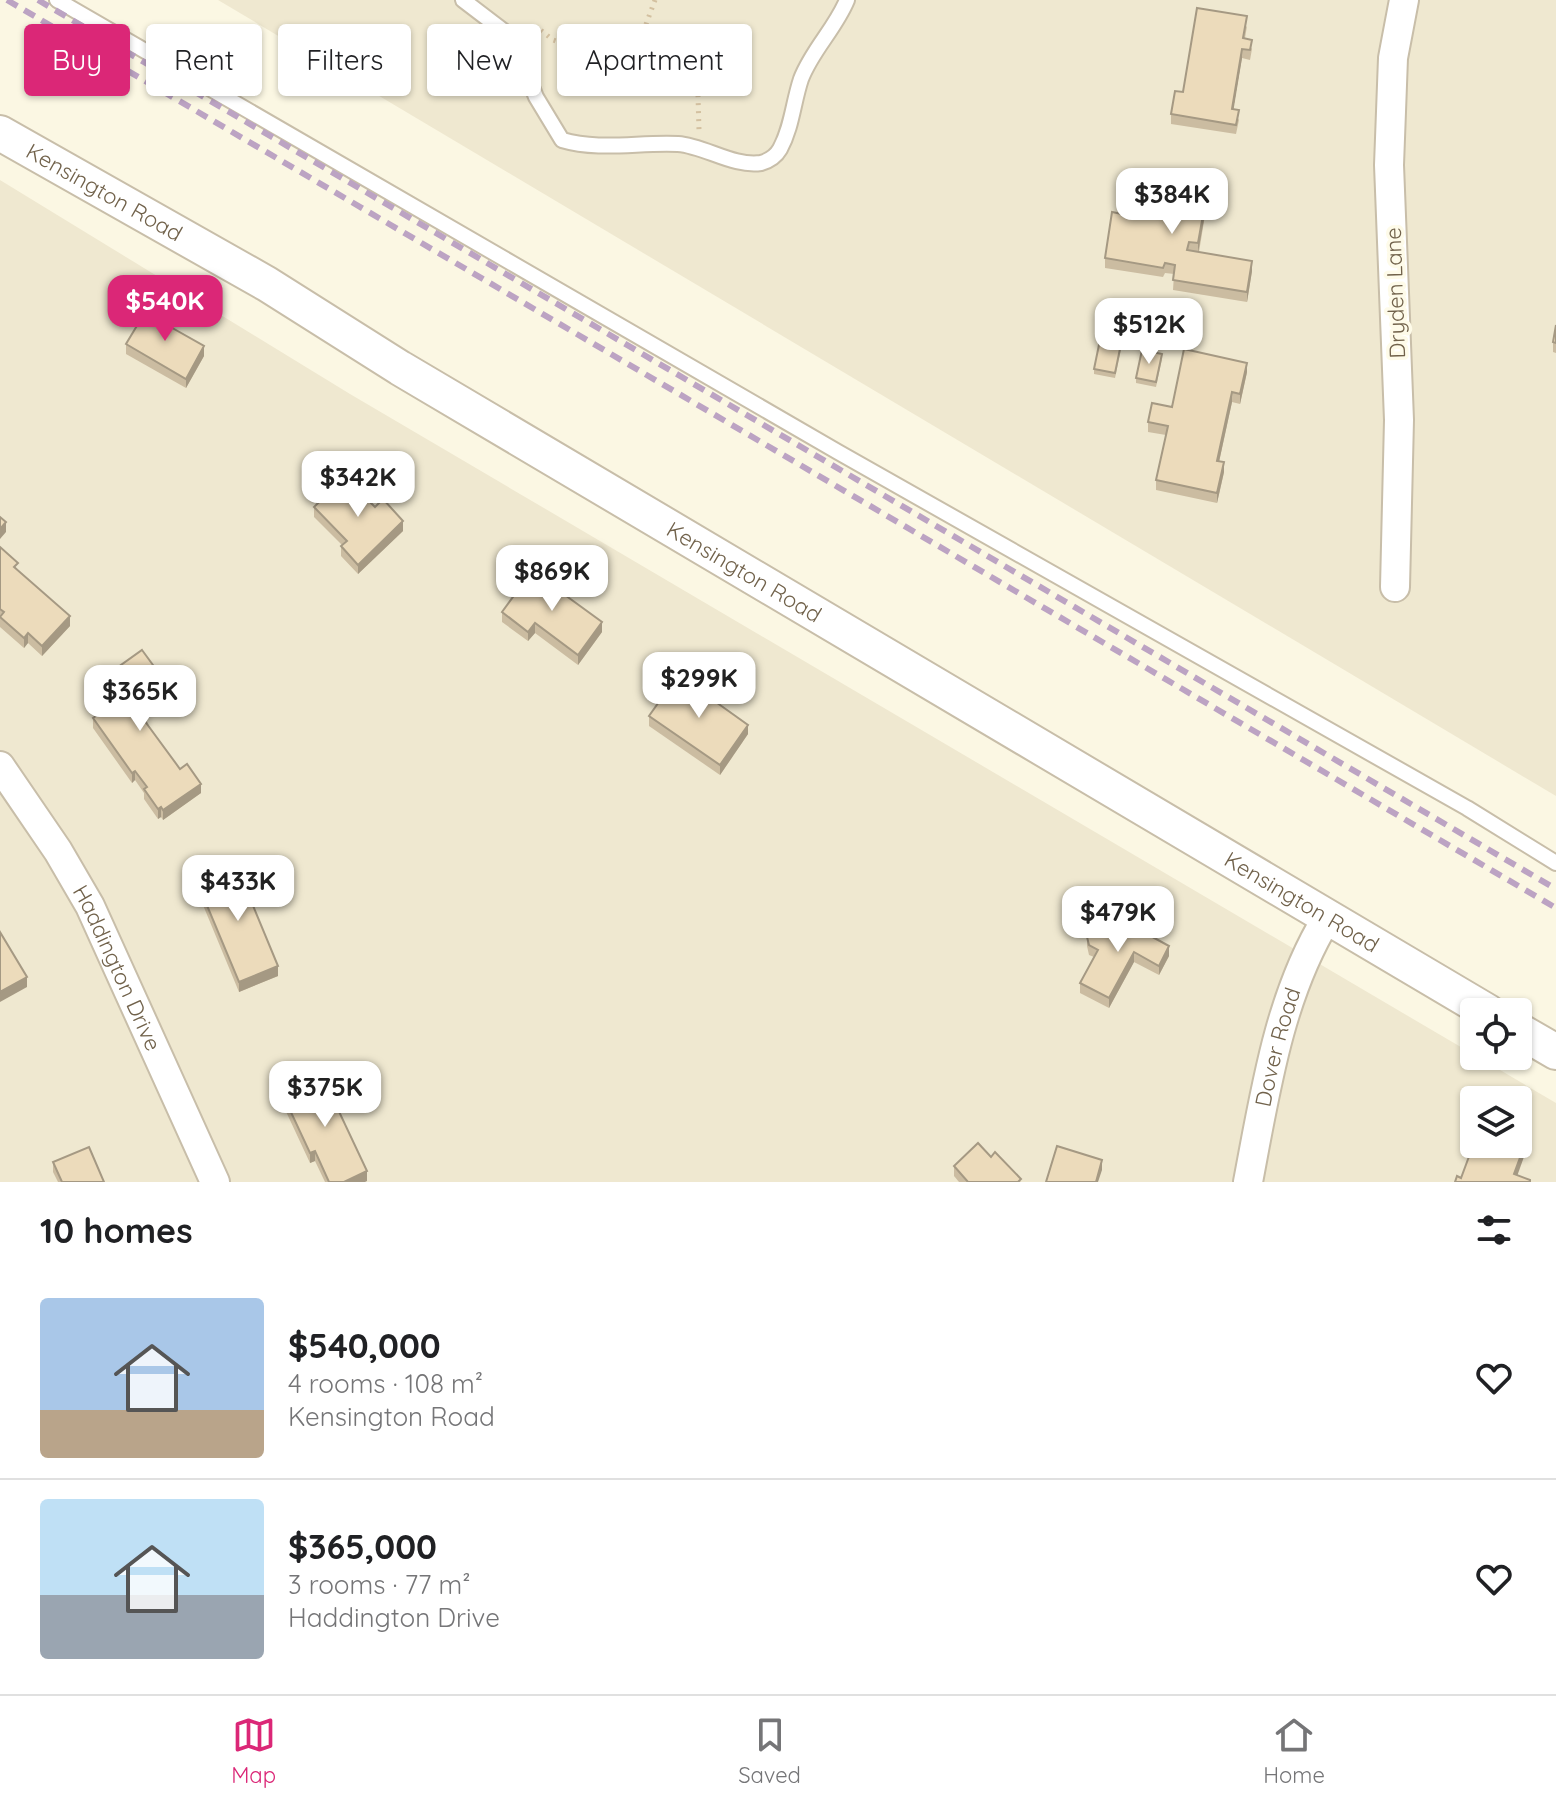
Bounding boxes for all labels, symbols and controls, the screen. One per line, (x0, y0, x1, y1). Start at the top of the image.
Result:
chip: Buy (24, 24, 130, 96)
chip: Rent (146, 24, 262, 96)
chip: Filters (278, 24, 411, 96)
chip: New (427, 24, 541, 96)
chip: Apartment (557, 24, 752, 96)
street label: Kensington Road (21, 137, 188, 247)
pin: $384K (1116, 168, 1228, 236)
text: $384K (1134, 177, 1210, 210)
street label: Dryden Lane (1379, 227, 1411, 359)
pin: $540K (109, 275, 221, 343)
text: $540K (126, 284, 204, 317)
pin: $512K (1093, 298, 1205, 366)
text: $512K (1113, 307, 1185, 340)
pin: $342K (302, 451, 414, 519)
text: $342K (320, 460, 396, 493)
street label: Kensington Road (662, 515, 827, 628)
pin: $869K (496, 545, 608, 613)
text: $869K (514, 554, 590, 587)
pin: $299K (643, 652, 755, 720)
text: $299K (661, 661, 737, 694)
pin: $365K (84, 665, 196, 733)
text: $365K (102, 674, 178, 707)
street label: Kensington Road (1219, 845, 1384, 958)
pin: $433K (182, 855, 294, 923)
text: $433K (200, 864, 276, 897)
street label: Haddington Drive (67, 880, 168, 1055)
pin: $479K (1062, 886, 1174, 954)
text: $479K (1080, 895, 1156, 928)
street label: Dover Road (1249, 984, 1307, 1109)
map controls (1460, 998, 1532, 1158)
button: locate (1460, 998, 1532, 1070)
pin: $375K (269, 1061, 381, 1129)
text: $375K (287, 1070, 363, 1103)
button: layers (1460, 1086, 1532, 1158)
icon: filters (1472, 1208, 1516, 1252)
text: 10 homes (40, 1209, 193, 1252)
text: $540,000 (288, 1324, 441, 1367)
icon: home (104, 1330, 200, 1426)
icon: heart (1472, 1356, 1516, 1400)
text: 4 rooms · 108 m² (288, 1367, 483, 1400)
text: Kensington Road (288, 1400, 495, 1433)
text: $365,000 (288, 1525, 437, 1568)
icon: home (104, 1531, 200, 1627)
icon: heart (1472, 1557, 1516, 1601)
text: 3 rooms · 77 m² (288, 1568, 470, 1601)
text: Haddington Drive (288, 1601, 500, 1634)
tab: Map (231, 1713, 276, 1789)
tab: Saved (738, 1713, 801, 1789)
tab: Home (1263, 1713, 1325, 1789)

